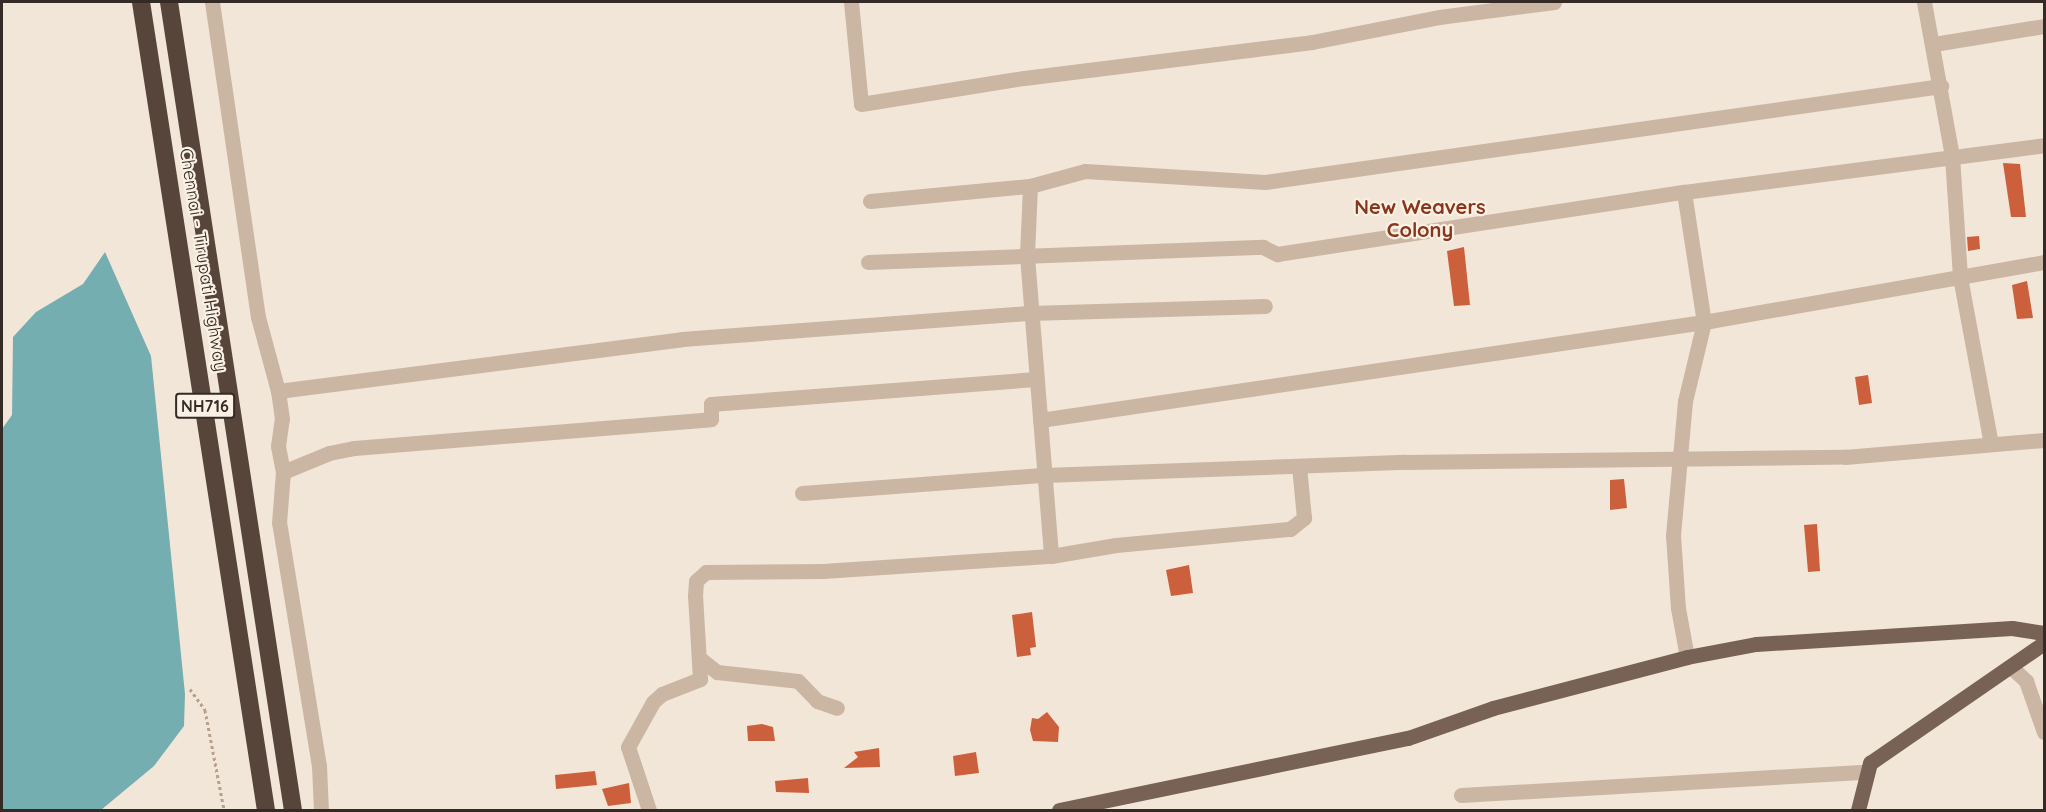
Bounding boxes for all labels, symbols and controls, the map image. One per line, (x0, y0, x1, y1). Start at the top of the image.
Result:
street label: Chennai - Tirupati Highway (175, 147, 231, 373)
district label: New Weavers Colony (1354, 195, 1486, 242)
road number: NH716 (175, 393, 235, 419)

